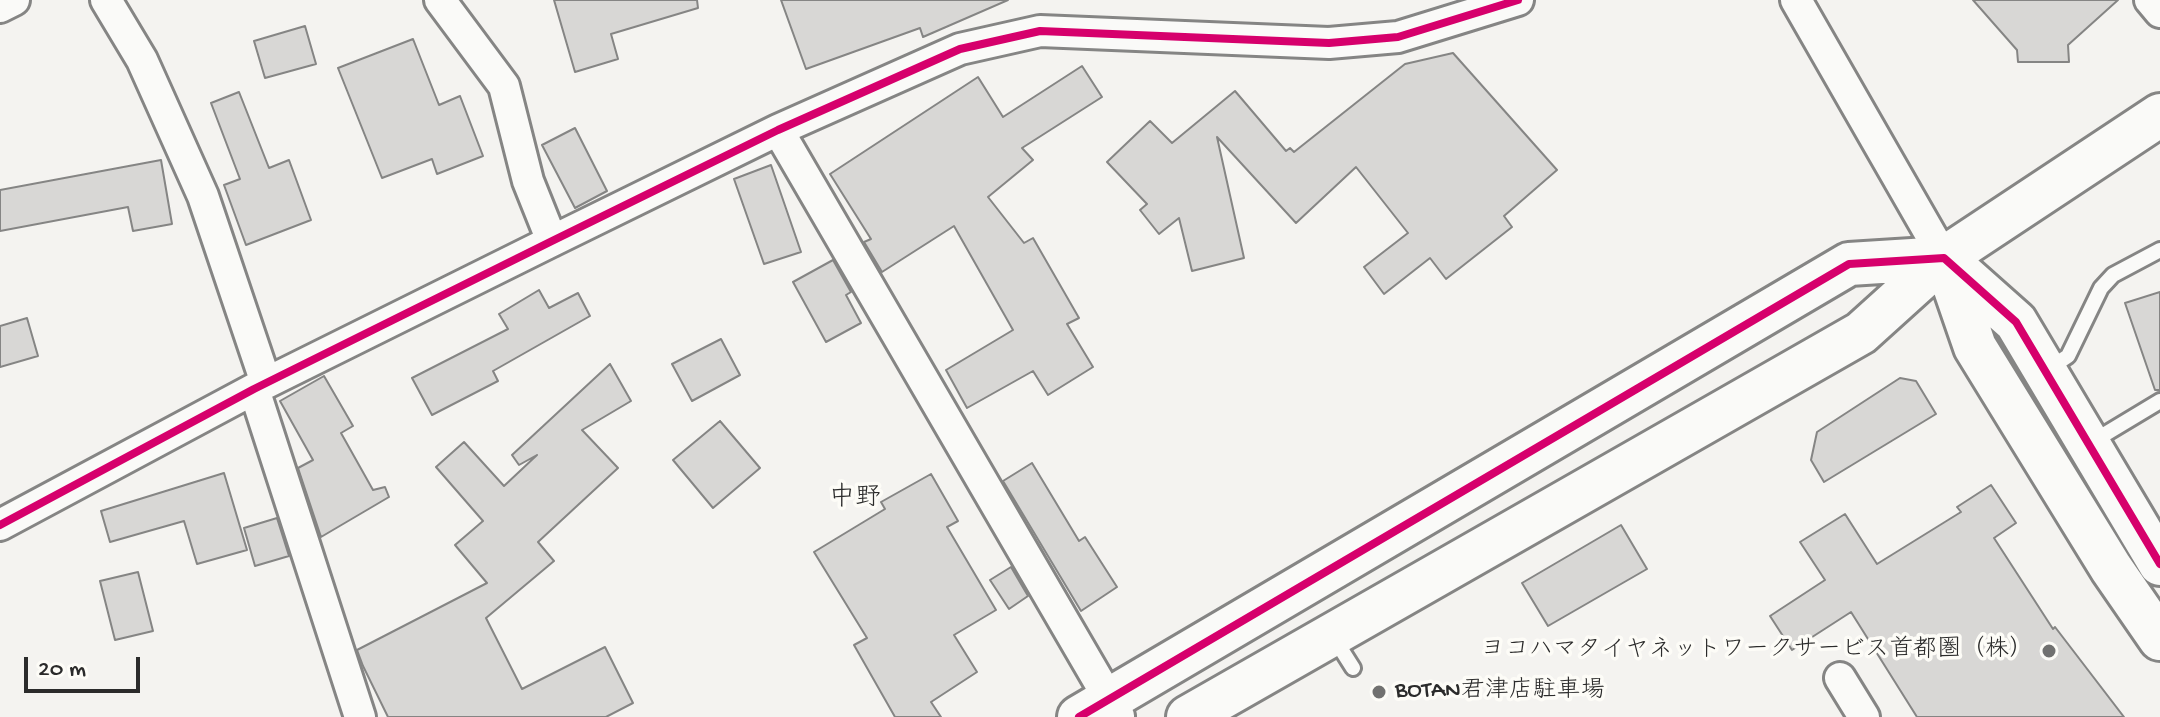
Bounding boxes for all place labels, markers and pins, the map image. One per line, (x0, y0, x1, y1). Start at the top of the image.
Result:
place label: ヨコハマタイヤネットワークサービス首都圏（株） (1481, 637, 2033, 665)
marker: ヨコハマタイヤネットワークサービス首都圏（株） (2040, 642, 2058, 660)
place label: BOTAN君津店駐車場 (1395, 678, 1605, 706)
marker: BOTAN君津店駐車場 (1370, 683, 1388, 701)

